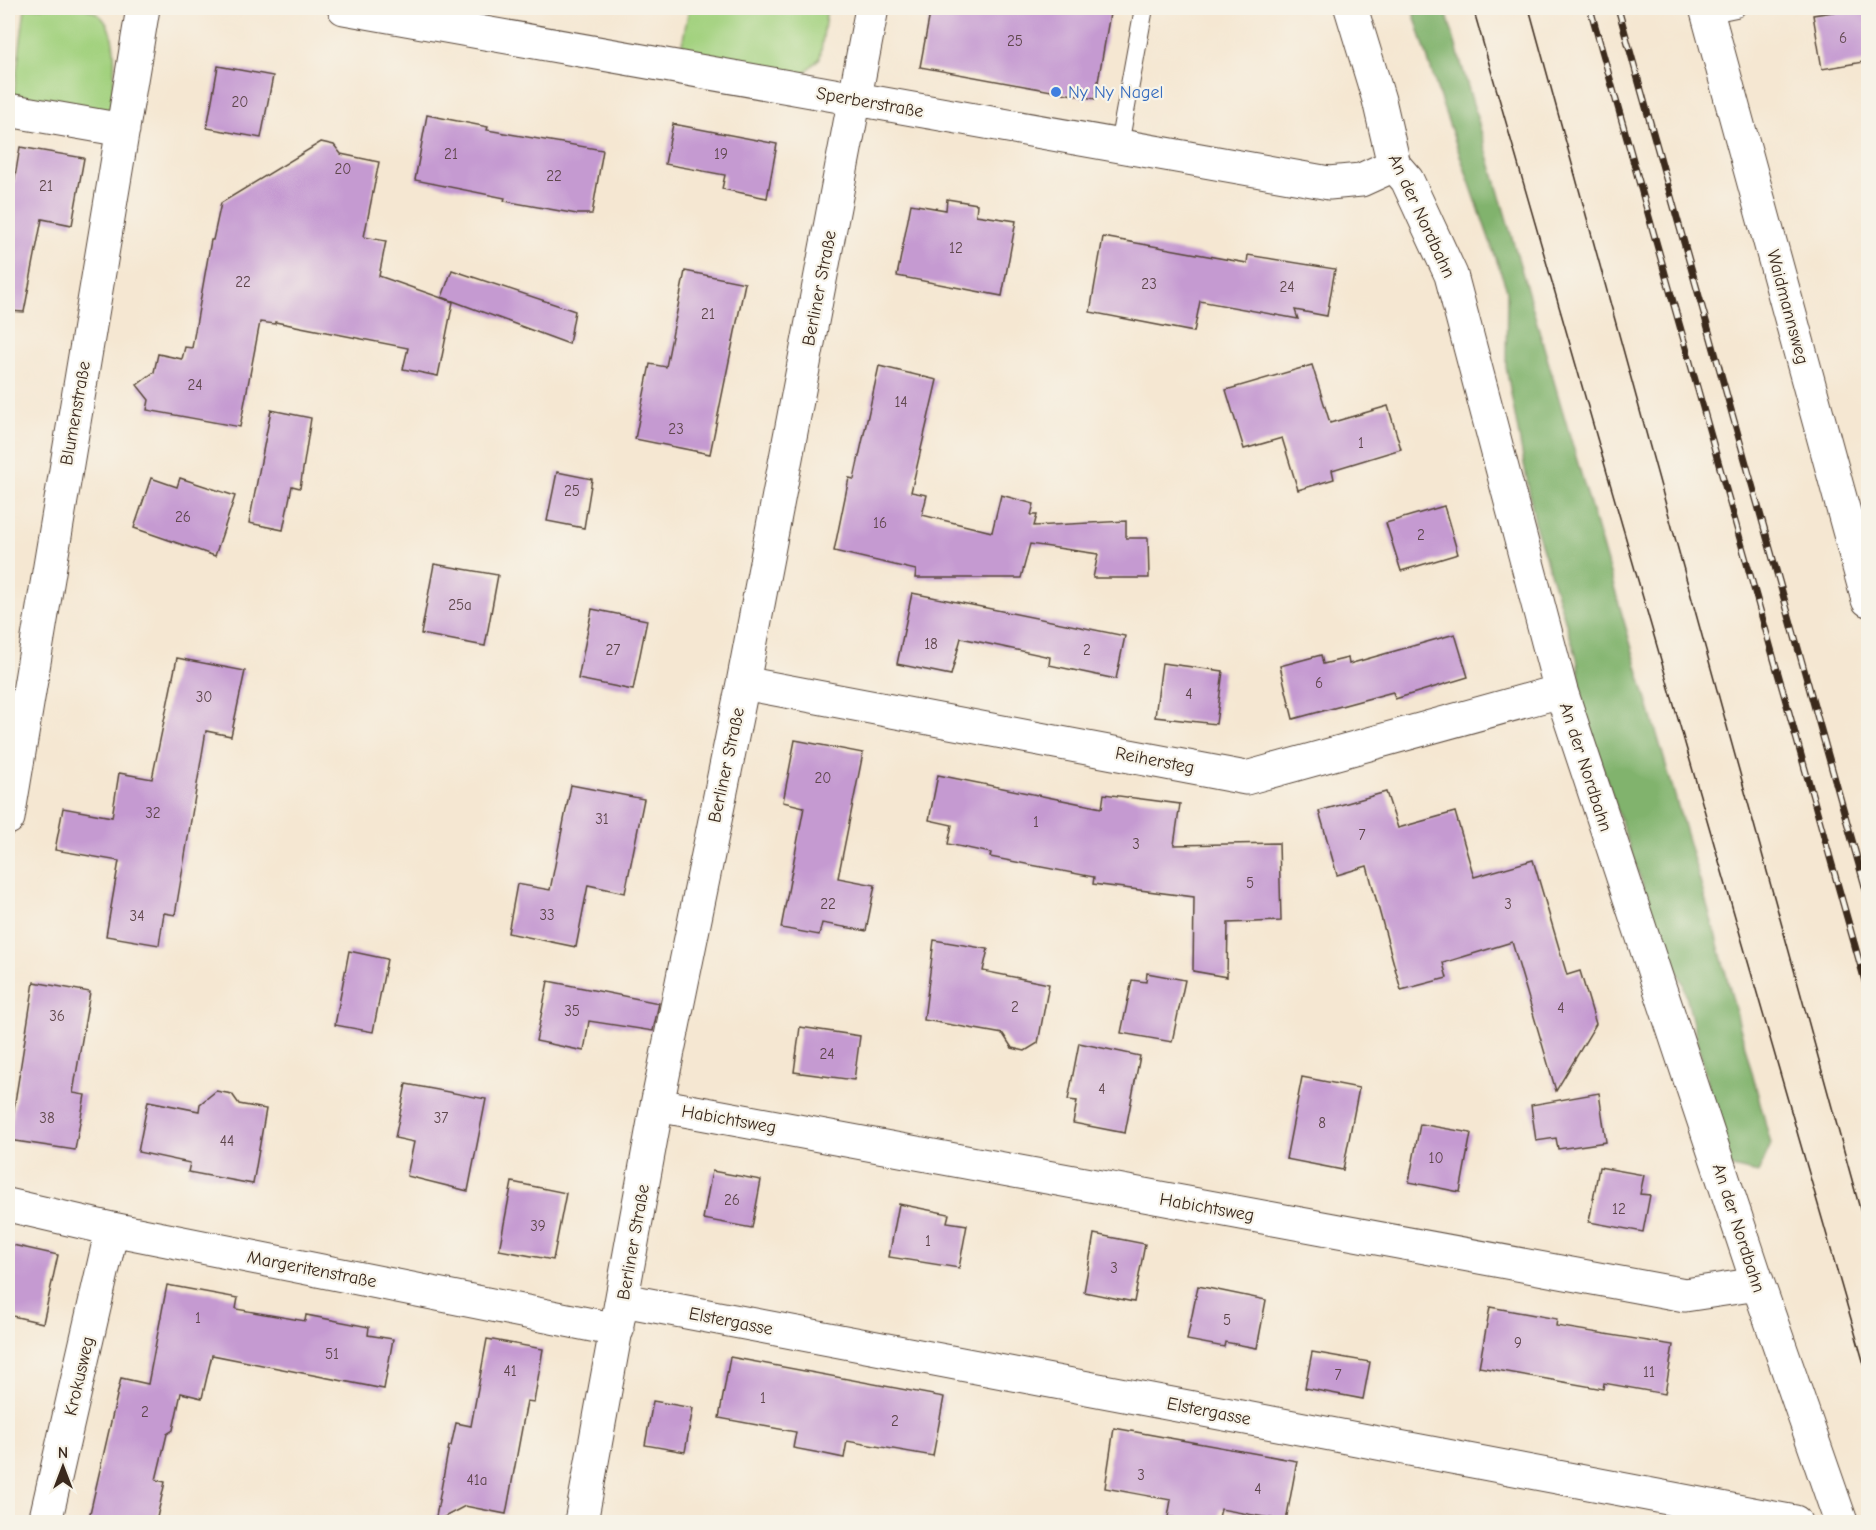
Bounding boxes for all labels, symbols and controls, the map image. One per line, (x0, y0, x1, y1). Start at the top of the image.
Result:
house number: 6 (1839, 29, 1847, 47)
house number: 25 (1007, 32, 1023, 50)
place label: Ny Ny Nagel (1068, 82, 1163, 103)
street label: Sperberstraße (815, 83, 925, 122)
marker: Ny Ny Nagel (1049, 85, 1063, 99)
house number: 20 (232, 93, 248, 111)
house number: 21 (444, 145, 458, 163)
house number: 19 (714, 145, 728, 163)
street label: An der Nordbahn (1384, 151, 1459, 281)
house number: 20 (335, 160, 351, 178)
house number: 22 (546, 167, 562, 185)
house number: 21 (39, 177, 53, 195)
street label: Berliner Straße (798, 229, 841, 348)
house number: 12 (949, 239, 963, 257)
street label: Waidmannsweg (1762, 247, 1813, 367)
house number: 22 (235, 273, 251, 291)
house number: 23 (1141, 275, 1157, 293)
house number: 24 (1279, 278, 1295, 296)
house number: 21 (701, 305, 715, 323)
street label: Blumenstraße (56, 359, 95, 467)
house number: 24 (187, 376, 203, 394)
house number: 14 (894, 393, 908, 411)
house number: 23 (668, 420, 684, 438)
house number: 1 (1358, 434, 1364, 452)
house number: 25 (564, 482, 580, 500)
house number: 26 (175, 508, 191, 526)
house number: 16 (873, 514, 887, 532)
house number: 2 (1417, 526, 1425, 544)
house number: 25a (448, 596, 472, 614)
house number: 18 (924, 635, 938, 653)
house number: 27 (606, 641, 620, 659)
house number: 2 (1083, 641, 1091, 659)
house number: 6 (1315, 674, 1323, 692)
house number: 4 (1185, 685, 1193, 703)
house number: 30 (196, 688, 212, 706)
street label: An der Nordbahn (1555, 700, 1616, 834)
street label: Berliner Straße (704, 706, 749, 825)
street label: Reihersteg (1114, 743, 1196, 778)
house number: 20 (815, 769, 831, 787)
house number: 32 (145, 804, 161, 822)
house number: 31 (595, 810, 609, 828)
house number: 1 (1033, 813, 1039, 831)
house number: 7 (1358, 826, 1366, 844)
house number: 3 (1132, 835, 1140, 853)
house number: 5 (1246, 874, 1254, 892)
house number: 22 (820, 895, 836, 913)
house number: 3 (1504, 895, 1512, 913)
house number: 33 (539, 906, 555, 924)
house number: 34 (130, 907, 144, 925)
house number: 2 (1011, 998, 1019, 1016)
house number: 4 (1557, 999, 1565, 1017)
house number: 35 (564, 1002, 580, 1020)
house number: 36 (49, 1007, 65, 1025)
house number: 24 (819, 1045, 835, 1063)
house number: 4 (1098, 1080, 1106, 1098)
street label: Habichtsweg (680, 1101, 778, 1138)
house number: 38 (39, 1109, 55, 1127)
house number: 37 (434, 1109, 448, 1127)
house number: 8 (1318, 1114, 1326, 1132)
house number: 44 (220, 1132, 234, 1150)
house number: 10 (1428, 1149, 1444, 1167)
street label: An der Nordbahn (1708, 1161, 1769, 1295)
street label: Berliner Straße (613, 1183, 654, 1302)
street label: Habichtsweg (1158, 1189, 1256, 1226)
house number: 26 (724, 1191, 740, 1209)
house number: 12 (1612, 1200, 1626, 1218)
house number: 39 (530, 1217, 546, 1235)
house number: 1 (925, 1232, 931, 1250)
street label: Margeritenstraße (245, 1247, 378, 1292)
house number: 3 (1110, 1259, 1118, 1277)
street label: Elstergasse (687, 1303, 775, 1340)
house number: 1 (195, 1309, 201, 1327)
house number: 5 (1223, 1311, 1231, 1329)
street label: Krokusweg (60, 1334, 99, 1418)
house number: 9 (1514, 1334, 1522, 1352)
house number: 51 (325, 1345, 339, 1363)
house number: 41 (503, 1362, 517, 1380)
house number: 11 (1643, 1363, 1655, 1381)
house number: 7 (1334, 1366, 1342, 1384)
house number: 1 (760, 1389, 766, 1407)
street label: Elstergasse (1165, 1393, 1253, 1430)
house number: 2 (141, 1403, 149, 1421)
house number: 2 (891, 1412, 899, 1430)
north arrow (33, 1437, 93, 1497)
text: N (58, 1444, 68, 1462)
house number: 3 (1137, 1466, 1145, 1484)
house number: 41a (467, 1471, 487, 1489)
house number: 4 (1254, 1480, 1262, 1498)

